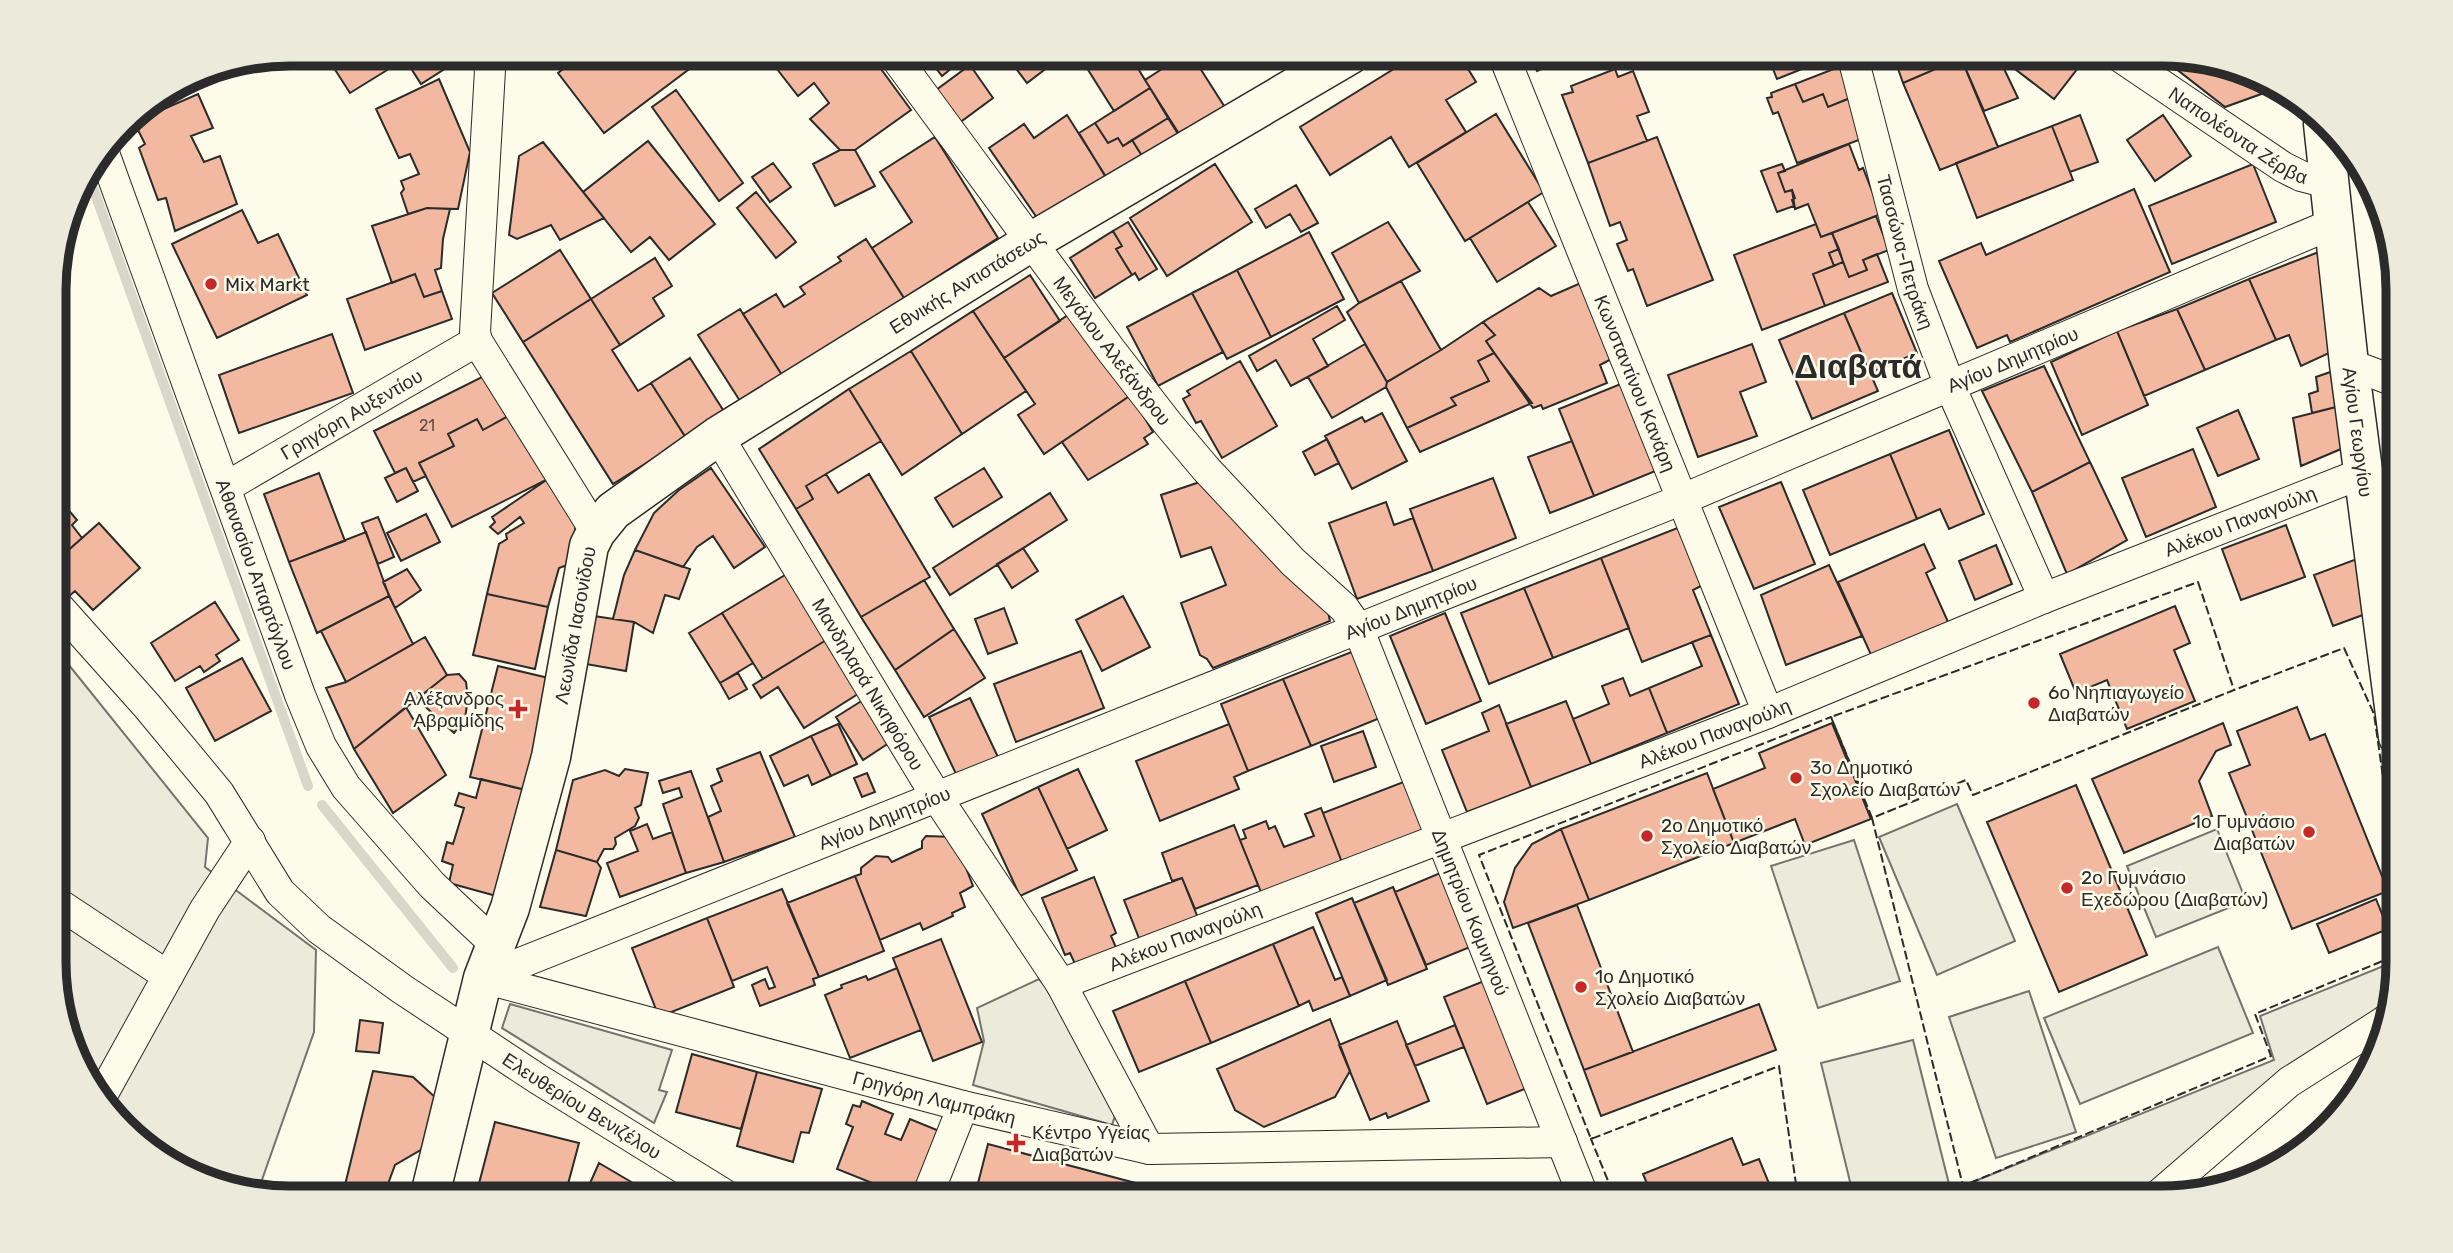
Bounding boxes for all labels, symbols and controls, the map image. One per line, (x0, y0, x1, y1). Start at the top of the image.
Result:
street label: Ναπολέοντα Ζέρβα (2164, 82, 2310, 189)
street label: Τασσώνα-Πετράκη (1872, 172, 1939, 333)
street label: Εθνικής Αντιστάσεως (885, 225, 1049, 339)
street label: Μεγάλου Αλεξάνδρου (1049, 271, 1176, 430)
place label: Mix Markt (225, 273, 310, 296)
marker: Mix Markt (203, 276, 219, 292)
street label: Κωνσταντίνου Κανάρη (1590, 292, 1681, 475)
street label: Αγίου Δημητρίου (1944, 321, 2082, 397)
district label: Διαβατά (1794, 347, 1922, 386)
street label: Γρηγόρη Αυξεντίου (276, 364, 426, 464)
street label: Αγίου Γεωργίου (2338, 366, 2378, 498)
house number: 21 (419, 416, 435, 435)
street label: Αθανασίου Απαρτόγλου (211, 476, 301, 673)
street label: Αλέκου Παναγούλη (2161, 481, 2320, 561)
street label: Λεωνίδα Ιασονίδου (549, 544, 600, 706)
street label: Αγίου Δημητρίου (1342, 571, 1480, 644)
street label: Μανδηλαρά Νικηφόρου (807, 594, 929, 774)
place label: 6ο Νηπιαγωγείο Διαβατών (2048, 681, 2184, 726)
place label: Αλέξανδρος Αβραμίδης (404, 687, 504, 732)
street label: Αλέκου Παναγούλη (1635, 693, 1794, 773)
marker: 6ο Νηπιαγωγείο Διαβατών (2026, 695, 2042, 711)
marker: Αλέξανδρος Αβραμίδης (510, 701, 526, 717)
place label: 3ο Δημοτικό Σχολείο Διαβατών (1810, 756, 1960, 801)
marker: 3ο Δημοτικό Σχολείο Διαβατών (1788, 770, 1804, 786)
street label: Αγίου Δημητρίου (815, 781, 954, 854)
place label: 1ο Γυμνάσιο Διαβατών (2193, 810, 2295, 855)
place label: 2ο Δημοτικό Σχολείο Διαβατών (1661, 814, 1811, 859)
marker: 1ο Γυμνάσιο Διαβατών (2301, 824, 2317, 840)
street label: Δημητρίου Κομνηνού (1427, 825, 1514, 999)
marker: 2ο Δημοτικό Σχολείο Διαβατών (1639, 828, 1655, 844)
place label: 2ο Γυμνάσιο Εχεδώρου (Διαβατών) (2081, 866, 2268, 911)
marker: 2ο Γυμνάσιο Εχεδώρου (Διαβατών) (2059, 880, 2075, 896)
street label: Αλέκου Παναγούλη (1106, 897, 1265, 976)
place label: 1ο Δημοτικό Σχολείο Διαβατών (1595, 965, 1745, 1010)
marker: 1ο Δημοτικό Σχολείο Διαβατών (1573, 979, 1589, 995)
street label: Ελευθερίου Βενιζέλου (498, 1047, 666, 1164)
street label: Γρηγόρη Λαμπράκη (850, 1066, 1018, 1129)
place label: Κέντρο Υγείας Διαβατών (1032, 1121, 1150, 1166)
marker: Κέντρο Υγείας Διαβατών (1006, 1133, 1026, 1153)

